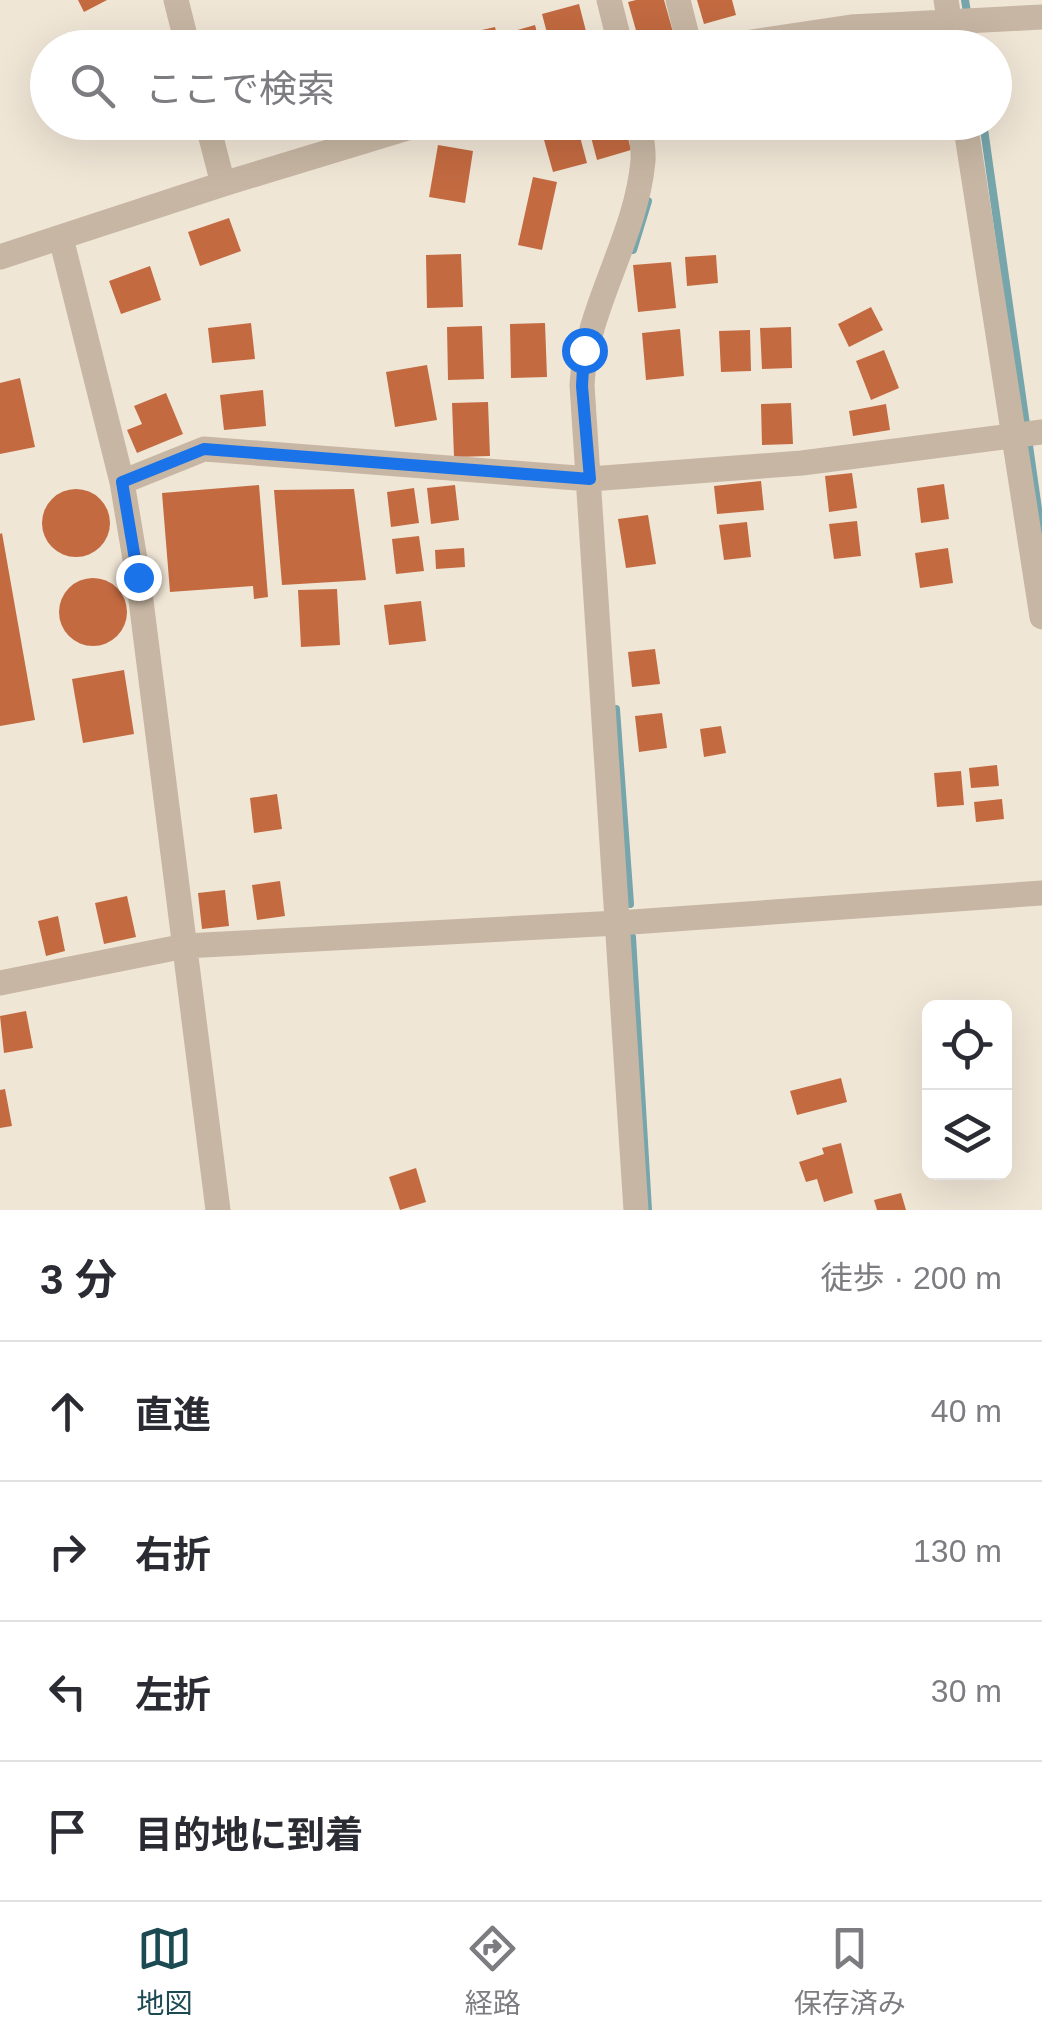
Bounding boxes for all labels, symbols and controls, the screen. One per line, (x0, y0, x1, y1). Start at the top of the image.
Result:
search box (30, 30, 1012, 140)
icon: search (65, 58, 120, 113)
text: ここで検索 (145, 68, 335, 110)
route start (562, 328, 608, 374)
route end (116, 555, 162, 601)
map controls (922, 1000, 1012, 1180)
button: locate (922, 1000, 1012, 1090)
button: layers (922, 1090, 1012, 1180)
text: 3 分 (40, 1256, 117, 1303)
text: 徒歩 · 200 m (821, 1260, 1002, 1296)
icon: ahead (40, 1384, 95, 1439)
text: 40 m (931, 1393, 1002, 1429)
text: 直進 (135, 1394, 211, 1436)
icon: right (40, 1524, 95, 1579)
text: 130 m (913, 1533, 1002, 1569)
text: 右折 (135, 1534, 211, 1576)
icon: left (40, 1664, 95, 1719)
text: 30 m (931, 1673, 1002, 1709)
text: 左折 (135, 1674, 211, 1716)
icon: arrive (40, 1804, 95, 1859)
text: 目的地に到着 (135, 1814, 363, 1856)
tab: 地図 (136, 1921, 192, 2021)
tab: 経路 (465, 1921, 521, 2021)
tab: 保存済み (794, 1921, 906, 2021)

